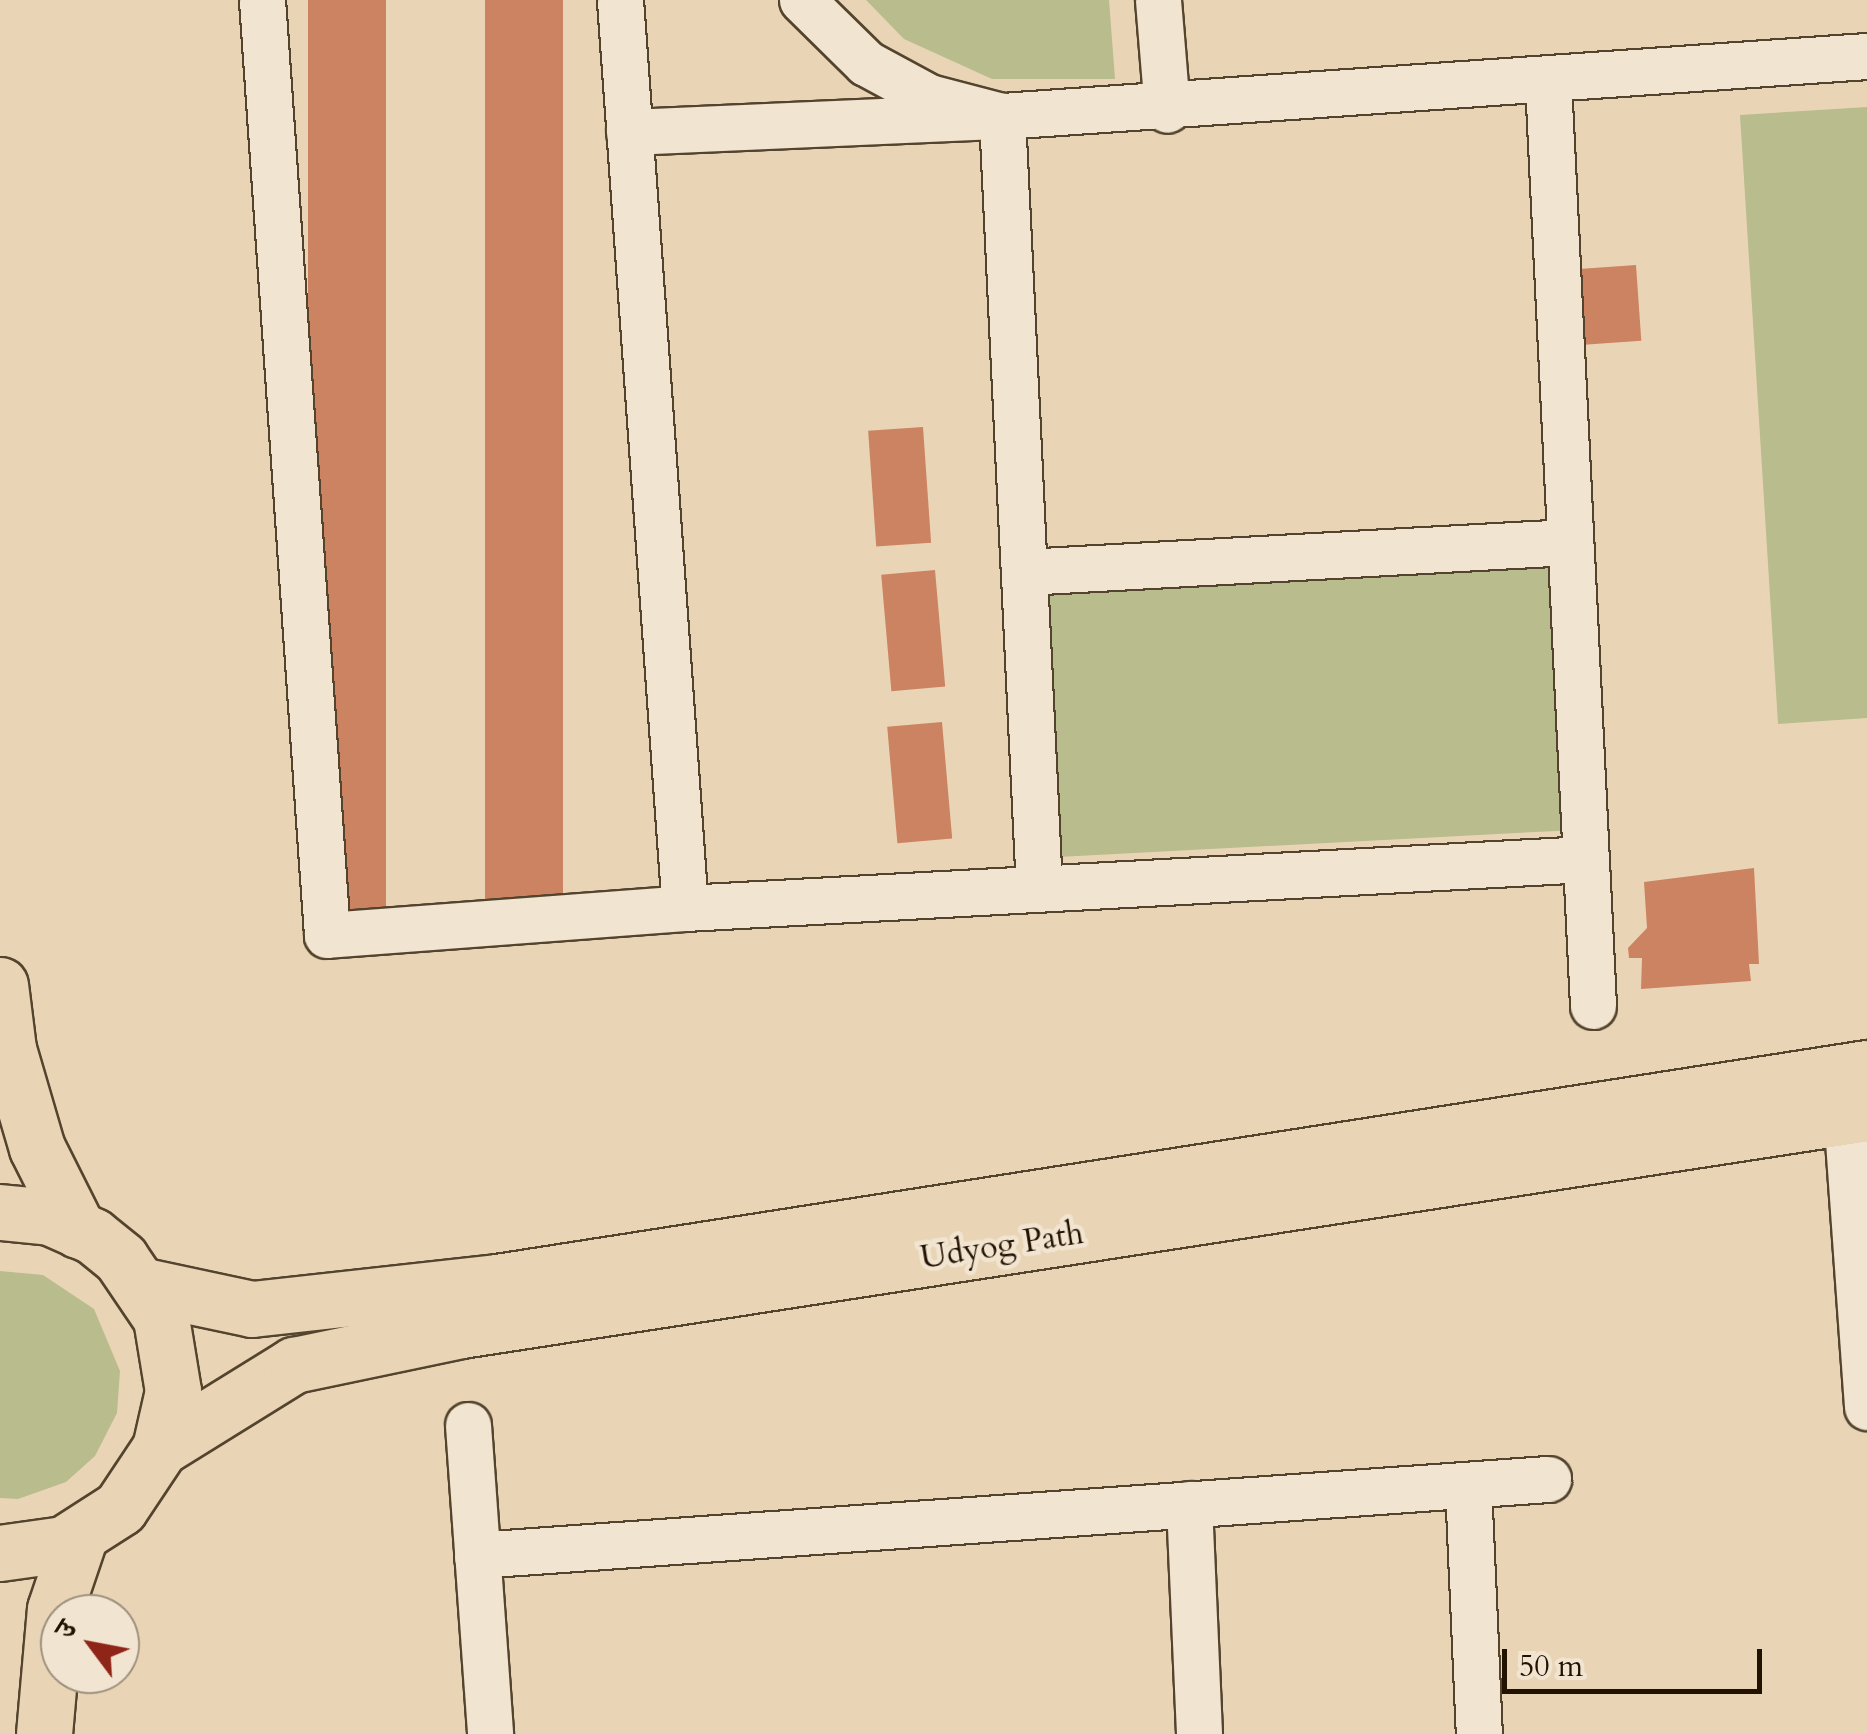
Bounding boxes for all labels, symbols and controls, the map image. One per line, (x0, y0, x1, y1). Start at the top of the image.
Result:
street label: Udyog Path (918, 1214, 1086, 1278)
north arrow (40, 1594, 140, 1694)
text: उ (46, 1613, 86, 1645)
scale bar (1507, 1629, 1767, 1691)
text: 50 m (1519, 1646, 1583, 1687)

